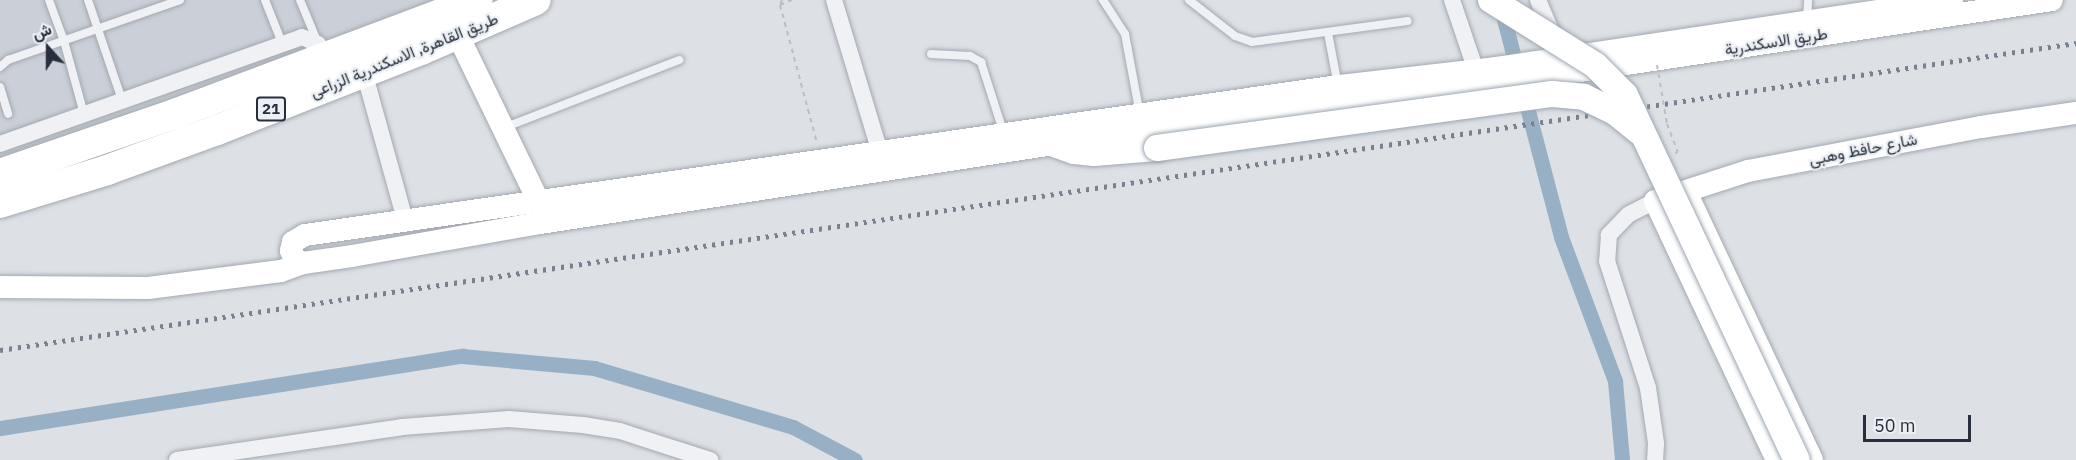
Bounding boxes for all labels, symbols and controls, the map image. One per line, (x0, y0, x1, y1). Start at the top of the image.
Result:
street label: طريق القاهرة, الاسكندرية الزراعى (307, 8, 501, 102)
north arrow (18, 18, 78, 78)
text: ش (29, 18, 54, 44)
street label: طريق الاسكندرية (1723, 23, 1829, 59)
road number: 21 (256, 97, 286, 121)
street label: شارع حافظ وهبى (1807, 129, 1919, 169)
scale bar (1866, 403, 1974, 441)
text: 50 m (1874, 414, 1916, 437)

